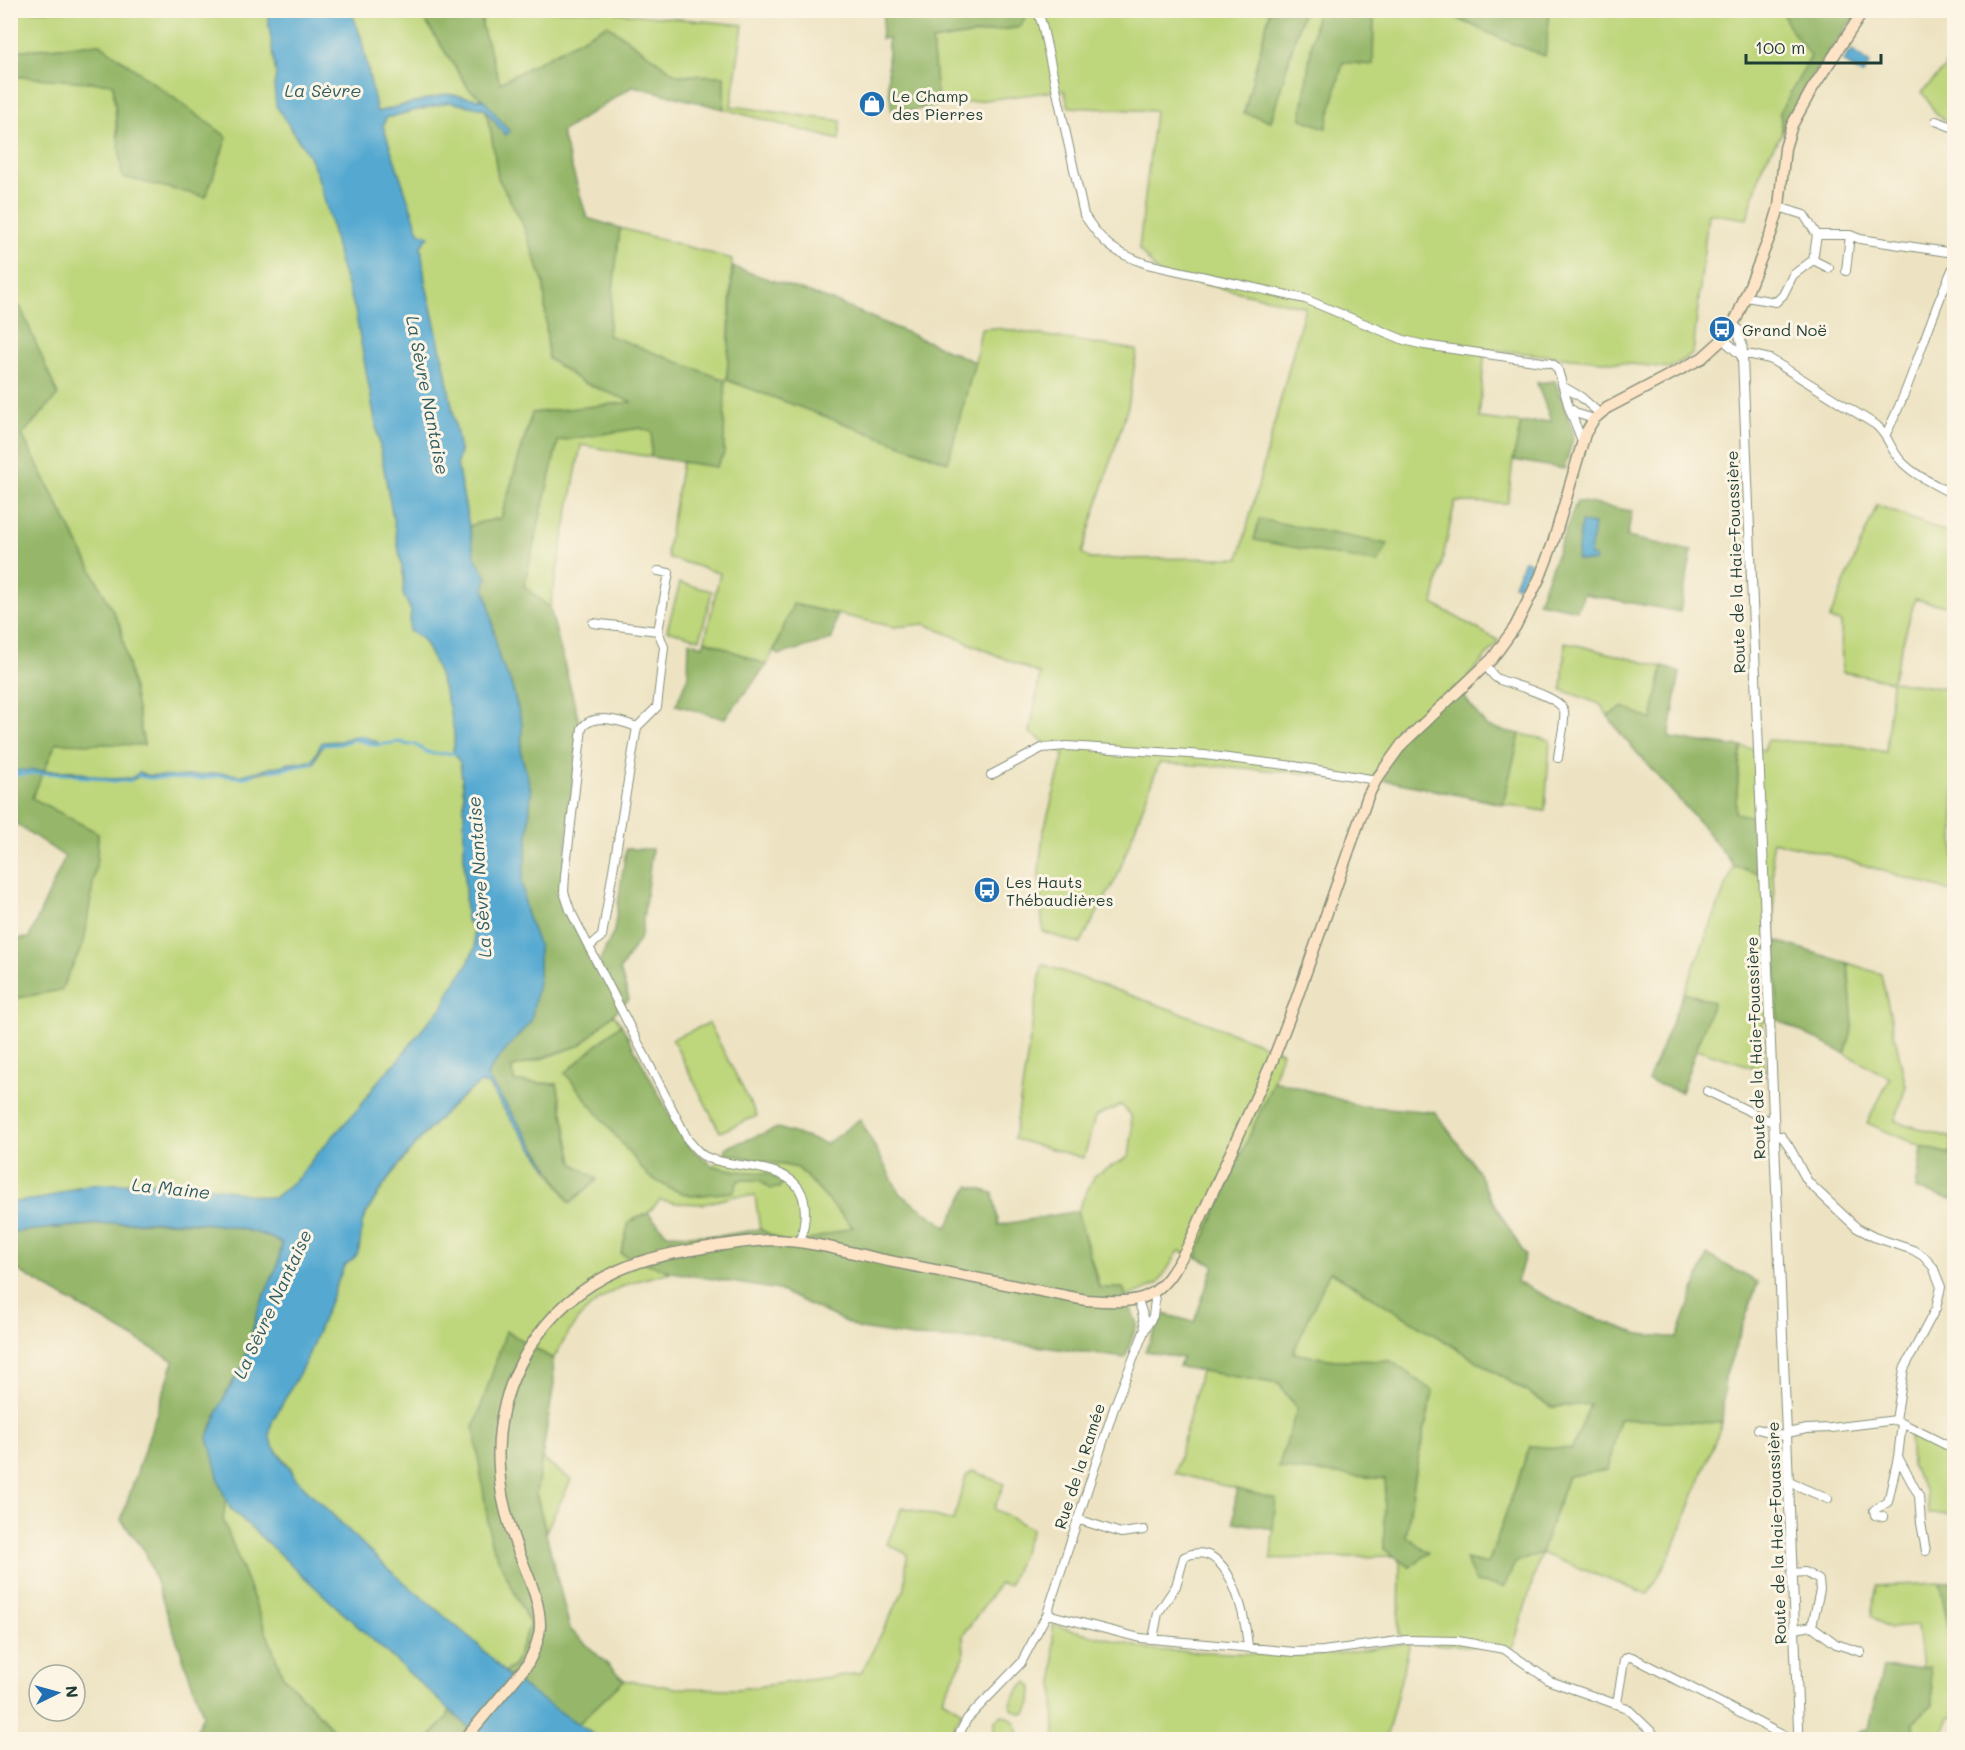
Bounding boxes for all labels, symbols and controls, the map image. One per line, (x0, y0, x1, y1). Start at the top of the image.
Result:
scale bar (1746, 27, 1881, 65)
text: 100 m (1755, 35, 1805, 59)
water label: La Sèvre (285, 78, 361, 102)
place label: Le Champ des Pierres (892, 85, 983, 124)
shop icon: Le Champ des Pierres (857, 89, 887, 119)
water label: La Sèvre Nantaise (401, 313, 455, 477)
bus stop icon: Grand Noë (1707, 314, 1737, 344)
place label: Grand Noë (1742, 319, 1827, 340)
street label: Route de la Haie-Fouassière (1721, 450, 1749, 674)
water label: La Sèvre Nantaise (461, 796, 497, 958)
place label: Les Hauts Thébaudières (1006, 871, 1113, 910)
bus stop icon: Les Hauts Thébaudières (972, 875, 1002, 905)
street label: Route de la Haie-Fouassière (1741, 936, 1769, 1160)
water label: La Maine (131, 1172, 211, 1204)
water label: La Sèvre Nantaise (227, 1226, 317, 1382)
street label: Rue de la Ramée (1049, 1400, 1109, 1532)
street label: Route de la Haie-Fouassière (1762, 1421, 1790, 1645)
north arrow (27, 1663, 87, 1723)
text: N (61, 1685, 83, 1699)

